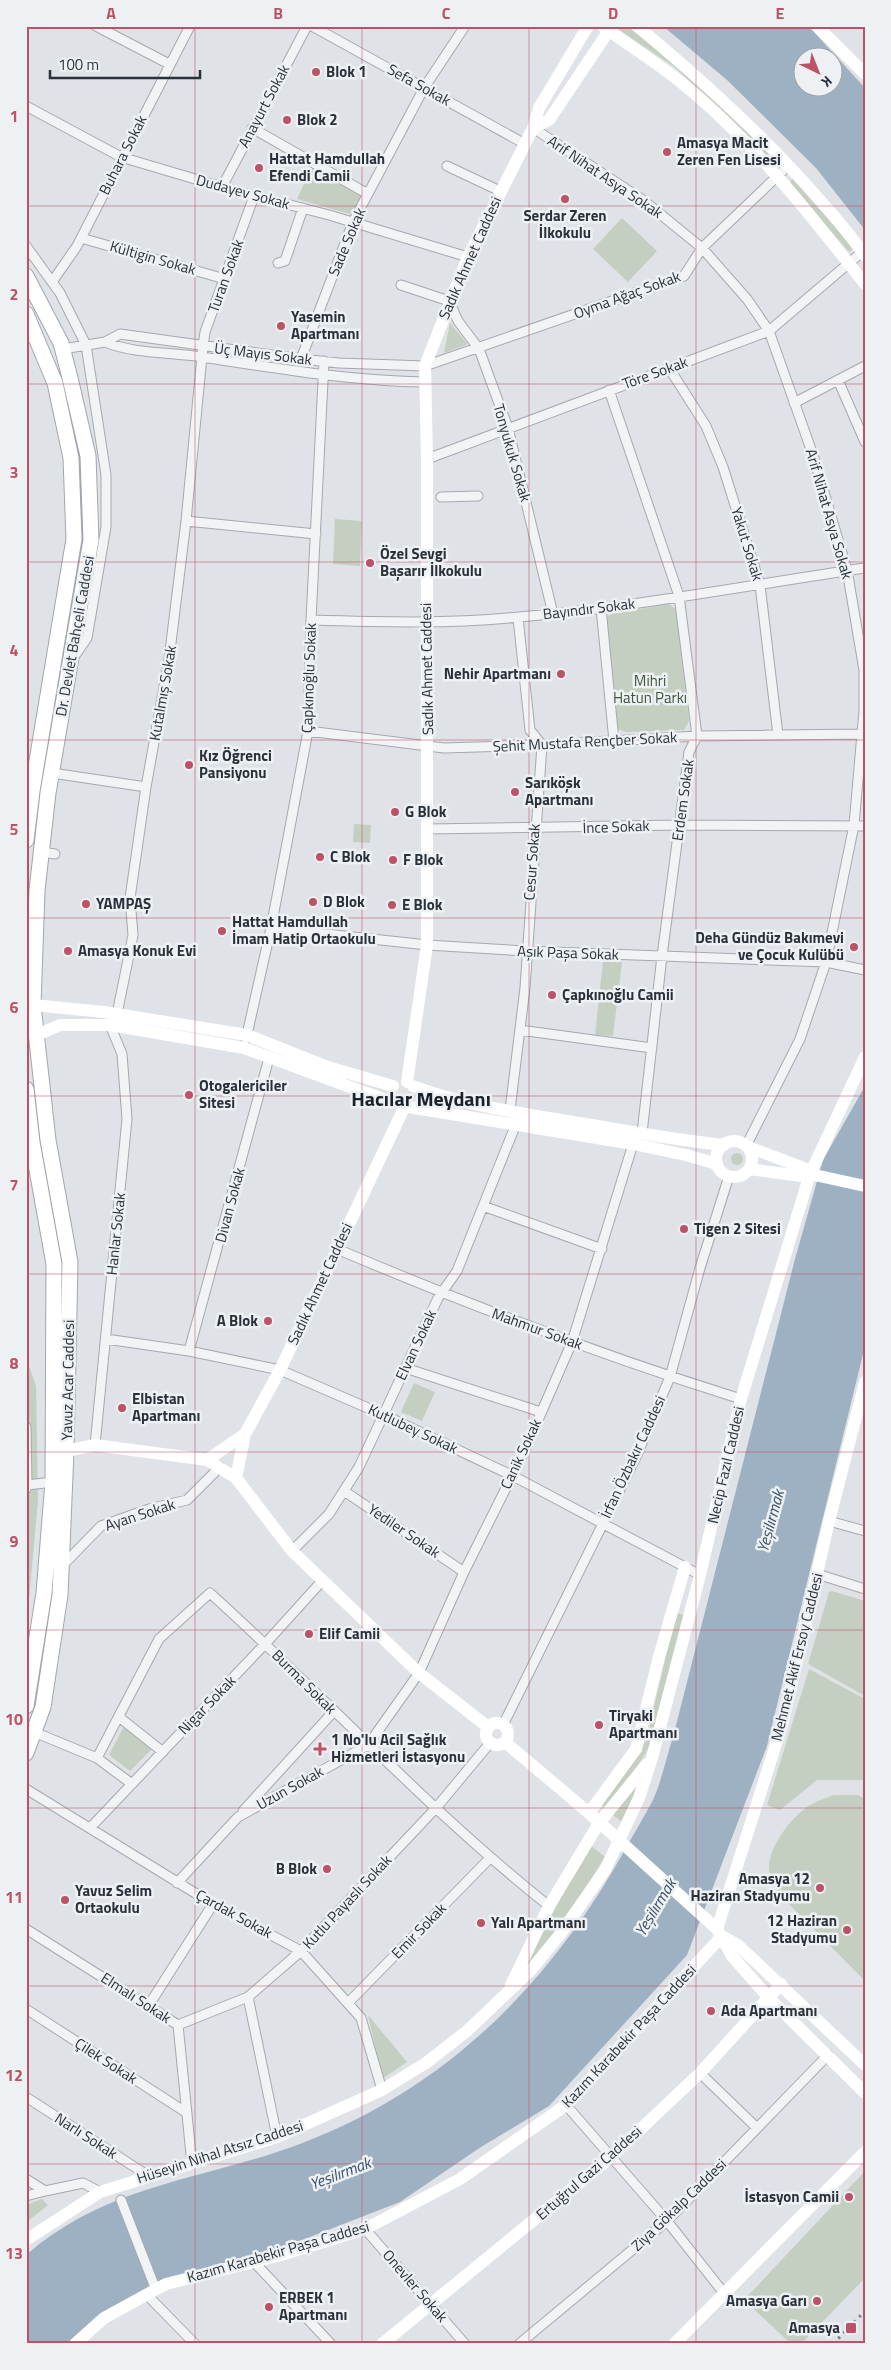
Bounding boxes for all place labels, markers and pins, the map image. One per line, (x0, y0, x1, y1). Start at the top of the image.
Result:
place label: Blok 1 (326, 60, 367, 83)
marker: Blok 1 (310, 66, 322, 78)
place label: Blok 2 (297, 108, 338, 131)
marker: Blok 2 (281, 114, 293, 126)
place label: Amasya Macit Zeren Fen Lisesi (677, 131, 781, 171)
marker: Amasya Macit Zeren Fen Lisesi (661, 146, 673, 158)
place label: Hattat Hamdullah Efendi Camii (269, 147, 385, 187)
marker: Hattat Hamdullah Efendi Camii (253, 162, 265, 174)
marker: Serdar Zeren İlkokulu (559, 193, 571, 205)
place label: Serdar Zeren İlkokulu (523, 204, 607, 244)
place label: Yasemin Apartmanı (291, 305, 359, 345)
marker: Yasemin Apartmanı (275, 320, 287, 332)
place label: Özel Sevgi Başarır İlkokulu (380, 542, 482, 582)
marker: Özel Sevgi Başarır İlkokulu (364, 557, 376, 569)
place label: Nehir Apartmanı (444, 662, 551, 685)
marker: Nehir Apartmanı (555, 668, 567, 680)
place label: Kız Öğrenci Pansiyonu (199, 744, 272, 784)
marker: Kız Öğrenci Pansiyonu (183, 759, 195, 771)
place label: Sarıköşk Apartmanı (525, 771, 593, 811)
marker: Sarıköşk Apartmanı (509, 786, 521, 798)
place label: G Blok (405, 800, 447, 823)
marker: G Blok (389, 806, 401, 818)
place label: C Blok (330, 845, 371, 868)
place label: F Blok (403, 848, 443, 871)
marker: C Blok (314, 851, 326, 863)
marker: F Blok (387, 854, 399, 866)
place label: D Blok (323, 890, 365, 913)
place label: YAMPAŞ (96, 892, 151, 915)
place label: E Blok (402, 893, 443, 916)
marker: D Blok (307, 896, 319, 908)
marker: YAMPAŞ (80, 898, 92, 910)
marker: E Blok (386, 899, 398, 911)
place label: Hattat Hamdullah İmam Hatip Ortaokulu (232, 910, 376, 950)
marker: Hattat Hamdullah İmam Hatip Ortaokulu (216, 925, 228, 937)
place label: Deha Gündüz Bakımevi ve Çocuk Kulübü (695, 926, 844, 966)
place label: Amasya Konuk Evi (78, 939, 197, 962)
marker: Deha Gündüz Bakımevi ve Çocuk Kulübü (848, 941, 860, 953)
marker: Amasya Konuk Evi (62, 945, 74, 957)
place label: Çapkınoğlu Camii (562, 983, 674, 1006)
marker: Çapkınoğlu Camii (546, 989, 558, 1001)
place label: Otogalericiler Sitesi (199, 1074, 287, 1114)
marker: Otogalericiler Sitesi (183, 1089, 195, 1101)
place label: Tigen 2 Sitesi (694, 1217, 781, 1240)
marker: Tigen 2 Sitesi (678, 1223, 690, 1235)
place label: A Blok (217, 1309, 258, 1332)
marker: A Blok (262, 1315, 274, 1327)
place label: Elbistan Apartmanı (132, 1387, 200, 1427)
marker: Elbistan Apartmanı (116, 1402, 128, 1414)
place label: Elif Camii (319, 1622, 380, 1645)
marker: Elif Camii (303, 1628, 315, 1640)
place label: Tiryaki Apartmanı (609, 1704, 677, 1744)
marker: Tiryaki Apartmanı (593, 1719, 605, 1731)
place label: 1 No'lu Acil Sağlık Hizmetleri İstasyonu (331, 1728, 465, 1768)
marker: 1 No'lu Acil Sağlık Hizmetleri İstasyonu (313, 1742, 327, 1756)
place label: B Blok (276, 1857, 317, 1880)
marker: B Blok (321, 1863, 333, 1875)
place label: Amasya 12 Haziran Stadyumu (691, 1867, 810, 1907)
place label: Yavuz Selim Ortaokulu (75, 1879, 152, 1919)
marker: Amasya 12 Haziran Stadyumu (814, 1882, 826, 1894)
marker: Yavuz Selim Ortaokulu (59, 1894, 71, 1906)
place label: 12 Haziran Stadyumu (767, 1909, 837, 1949)
place label: Yalı Apartmanı (491, 1911, 586, 1934)
marker: Yalı Apartmanı (475, 1917, 487, 1929)
marker: 12 Haziran Stadyumu (841, 1924, 853, 1936)
place label: Ada Apartmanı (721, 1999, 817, 2022)
marker: Ada Apartmanı (705, 2005, 717, 2017)
place label: İstasyon Camii (744, 2185, 839, 2208)
marker: İstasyon Camii (843, 2191, 855, 2203)
place label: ERBEK 1 Apartmanı (279, 2286, 347, 2326)
place label: Amasya Garı (726, 2289, 807, 2312)
marker: Amasya Garı (811, 2295, 823, 2307)
marker: ERBEK 1 Apartmanı (263, 2301, 275, 2313)
place label: Amasya (789, 2316, 840, 2339)
marker: Amasya (844, 2321, 858, 2335)

